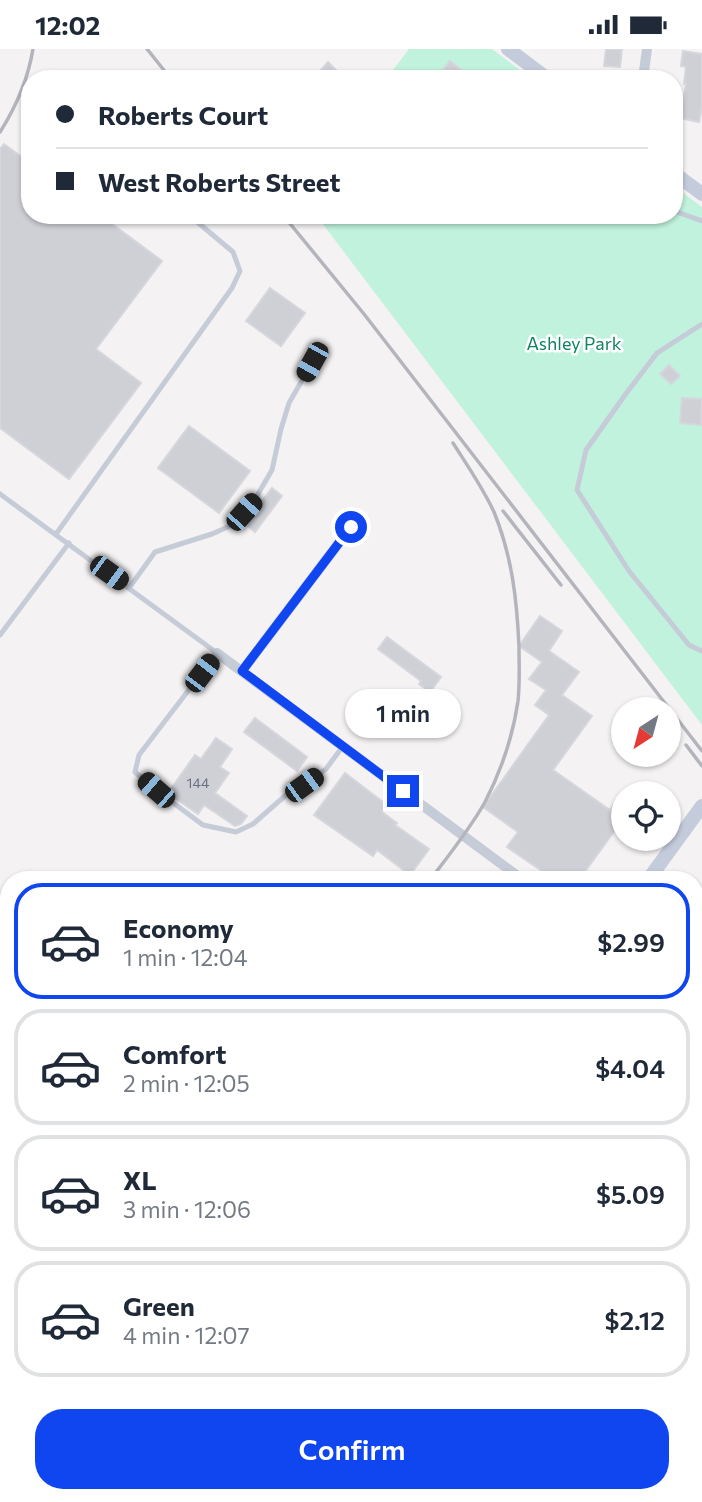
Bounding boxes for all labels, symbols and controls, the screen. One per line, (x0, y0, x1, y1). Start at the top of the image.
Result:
text: 12:02 (35, 9, 100, 40)
text: Roberts Court (98, 99, 268, 130)
text: West Roberts Street (98, 166, 340, 197)
park label: Ashley Park (526, 332, 622, 354)
car (293, 339, 332, 385)
car (223, 489, 266, 535)
route start (335, 511, 367, 543)
car (86, 552, 133, 594)
car (181, 650, 224, 696)
callout: 1 min (345, 689, 461, 739)
north arrow (611, 697, 681, 767)
map controls (611, 697, 681, 851)
text: 1 min (376, 699, 430, 727)
car (281, 764, 328, 806)
car (134, 768, 179, 812)
house number: 144 (187, 774, 210, 791)
route end (387, 775, 419, 807)
button: locate (611, 781, 681, 851)
icon: car (39, 910, 102, 973)
text: Economy (123, 912, 234, 943)
text: $2.99 (597, 926, 665, 957)
text: 1 min · 12:04 (123, 943, 247, 971)
icon: car (39, 1036, 102, 1099)
text: Comfort (123, 1038, 226, 1069)
text: $4.04 (595, 1052, 665, 1083)
text: 2 min · 12:05 (123, 1069, 250, 1097)
icon: car (39, 1162, 102, 1225)
text: XL (123, 1164, 157, 1195)
text: $5.09 (596, 1178, 665, 1209)
text: 3 min · 12:06 (123, 1195, 251, 1223)
icon: car (39, 1288, 102, 1351)
text: Green (123, 1290, 195, 1321)
text: $2.12 (605, 1304, 665, 1335)
text: 4 min · 12:07 (123, 1321, 250, 1349)
button: Confirm (35, 1409, 669, 1489)

